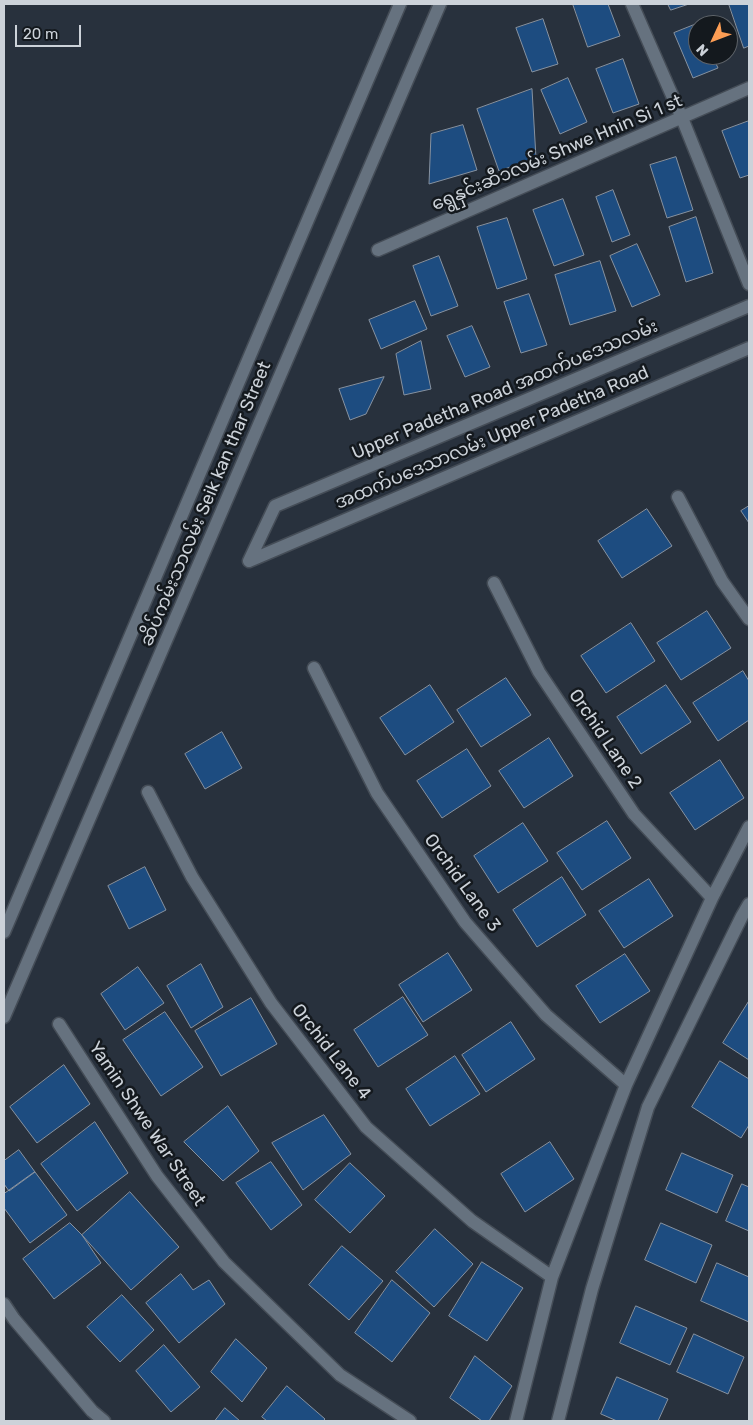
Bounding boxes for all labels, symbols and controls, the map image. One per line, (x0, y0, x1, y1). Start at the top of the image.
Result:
scale bar (18, 15, 84, 47)
north arrow (688, 15, 738, 65)
text: 20 m (23, 25, 58, 43)
text: N (693, 40, 712, 59)
street label: ရွေနှင်းဆီ၁လမ်း Shwe Hnin Si 1 st (429, 90, 685, 216)
street label: Upper Padetha Road အထက်ပဒေသလမ်း (349, 316, 661, 464)
street label: ဆိပ်ကမ်းသာလမ်း Seik kan thar Street (136, 358, 276, 650)
street label: အထက်ပဒေသာလမ်း Upper Padetha Road (332, 362, 652, 514)
street label: Orchid Lane 2 (564, 685, 646, 793)
street label: Orchid Lane 3 (419, 830, 505, 936)
street label: Orchid Lane 4 (287, 1000, 375, 1104)
street label: Yamin Shwe War Street (84, 1038, 210, 1210)

